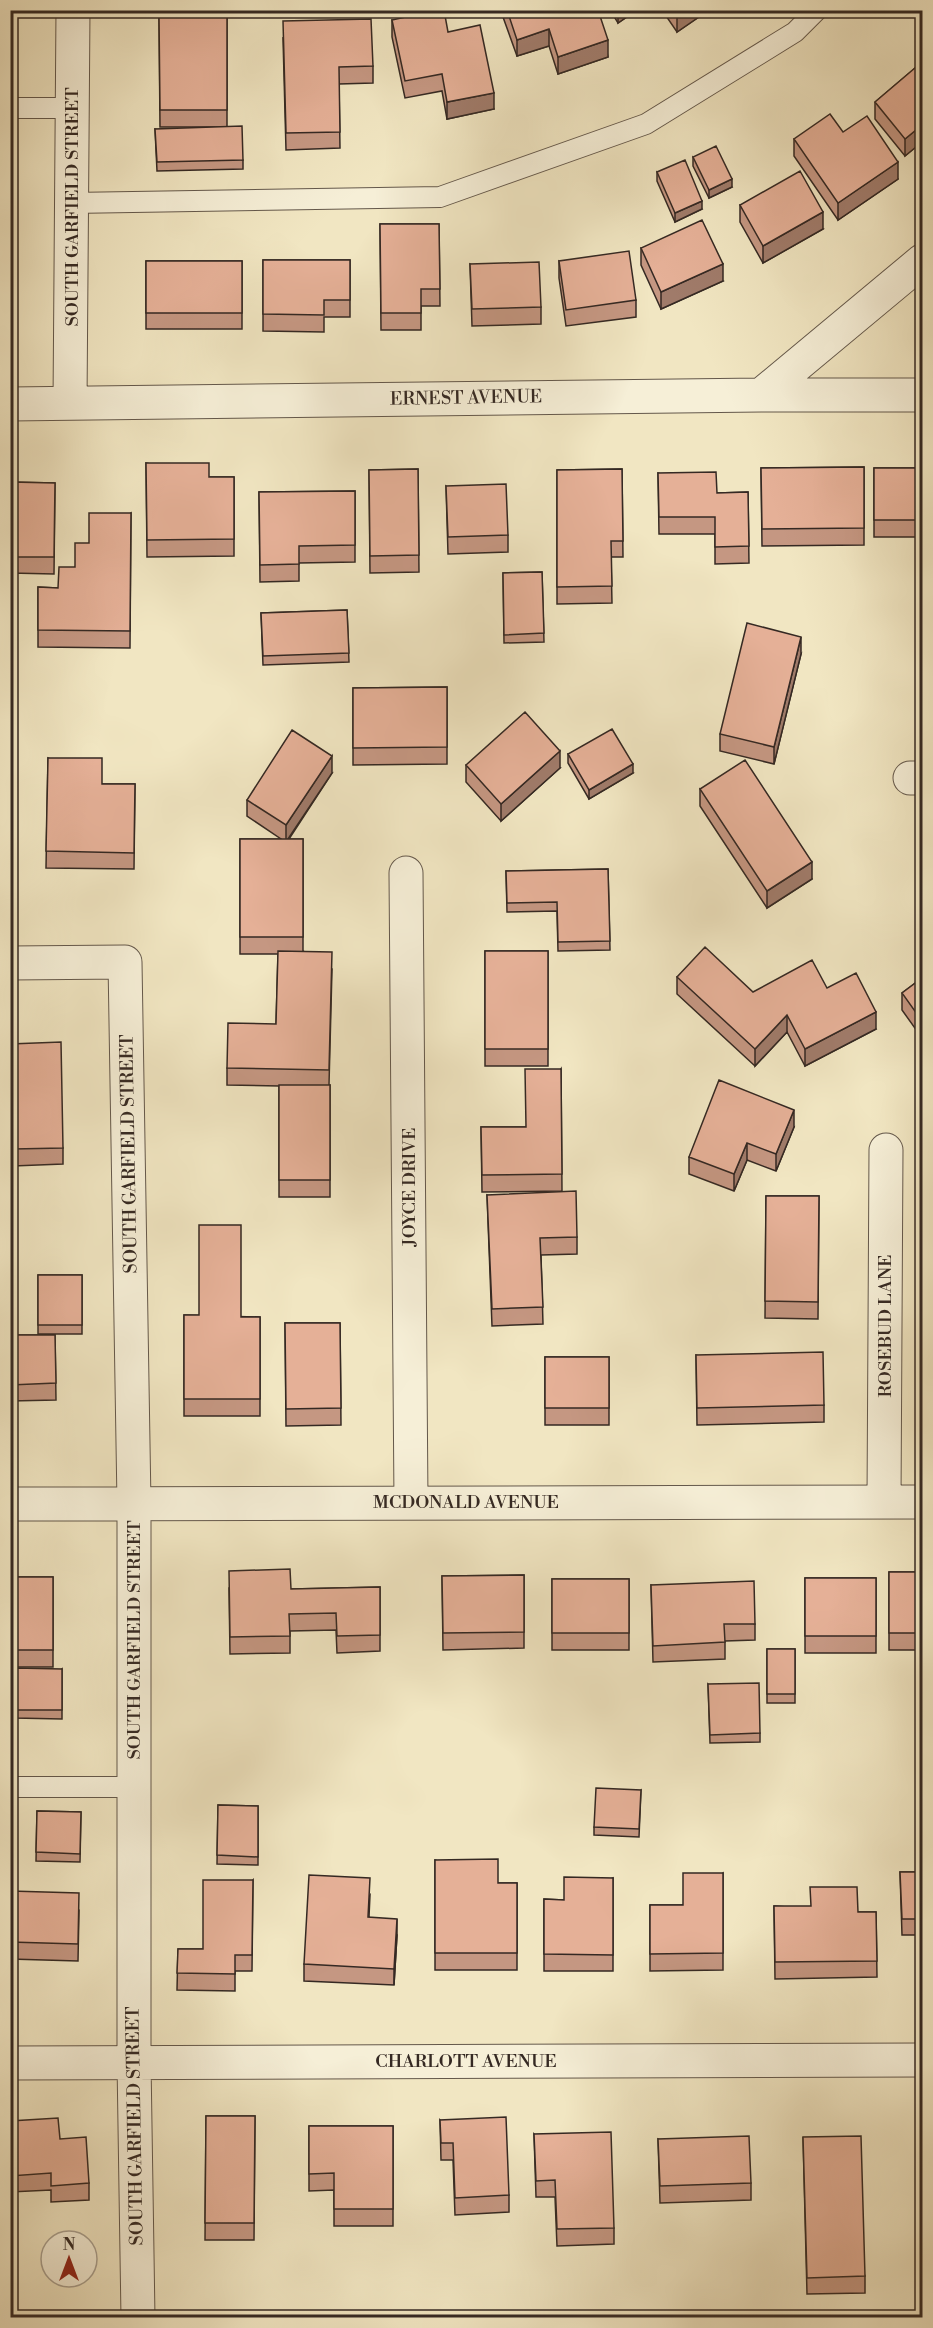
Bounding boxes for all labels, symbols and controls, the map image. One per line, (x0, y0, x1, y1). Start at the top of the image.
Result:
street label: SOUTH GARFIELD STREET (61, 87, 84, 327)
street label: ERNEST AVENUE (390, 385, 542, 411)
street label: SOUTH GARFIELD STREET (115, 1034, 143, 1274)
street label: JOYCE DRIVE (398, 1128, 421, 1248)
street label: ROSEBUD LANE (874, 1255, 897, 1397)
street label: MCDONALD AVENUE (373, 1491, 559, 1514)
street label: SOUTH GARFIELD STREET (123, 1520, 146, 1760)
street label: SOUTH GARFIELD STREET (121, 2006, 149, 2246)
street label: CHARLOTT AVENUE (375, 2050, 557, 2073)
north arrow (39, 2229, 99, 2289)
text: N (63, 2235, 76, 2255)

